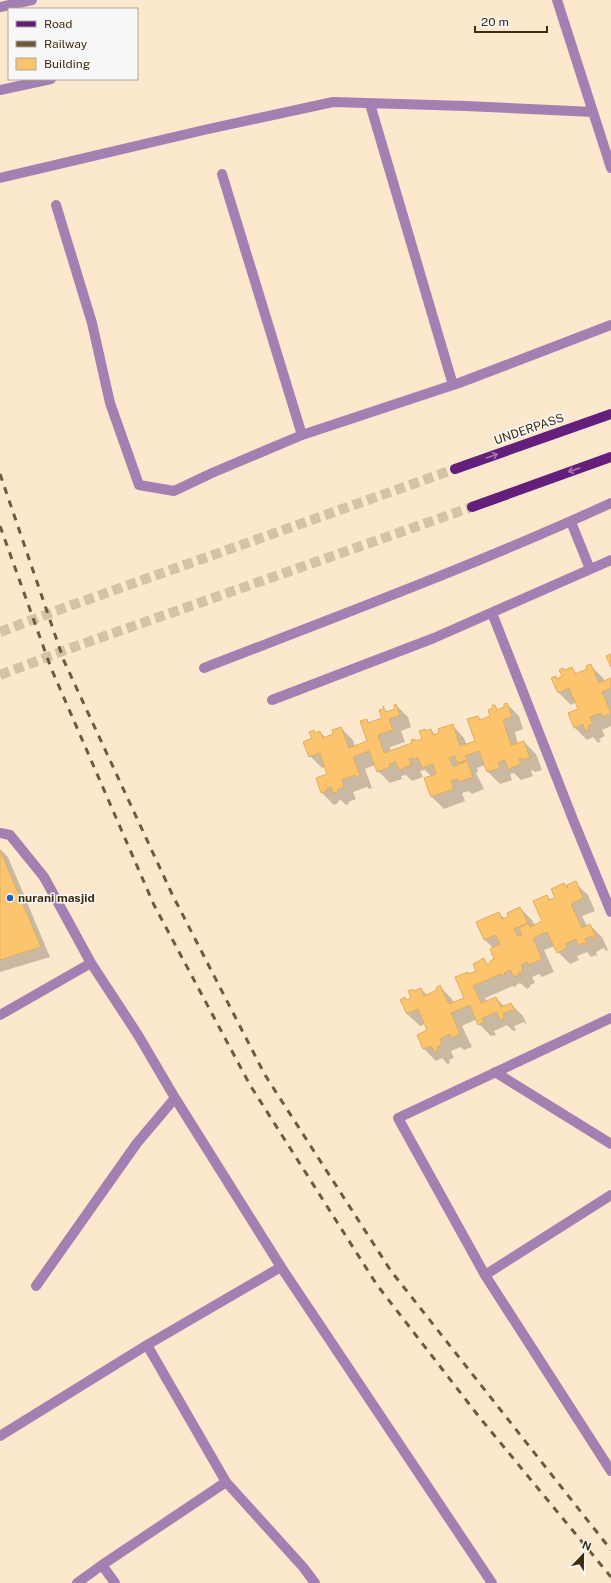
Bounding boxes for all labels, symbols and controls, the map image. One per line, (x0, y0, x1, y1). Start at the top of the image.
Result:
legend (8, 8, 138, 80)
scale bar (475, 8, 547, 34)
text: 20 m (481, 15, 509, 29)
text: Road (44, 17, 72, 31)
text: Railway (44, 37, 88, 51)
text: Building (44, 57, 90, 71)
street label: UNDERPASS (492, 411, 566, 447)
one-way arrow (485, 452, 498, 459)
one-way arrow (569, 467, 581, 475)
place label: nurani masjid (18, 891, 95, 905)
marker: nurani masjid (5, 893, 15, 903)
north arrow (563, 1535, 603, 1575)
text: N (581, 1539, 593, 1553)

